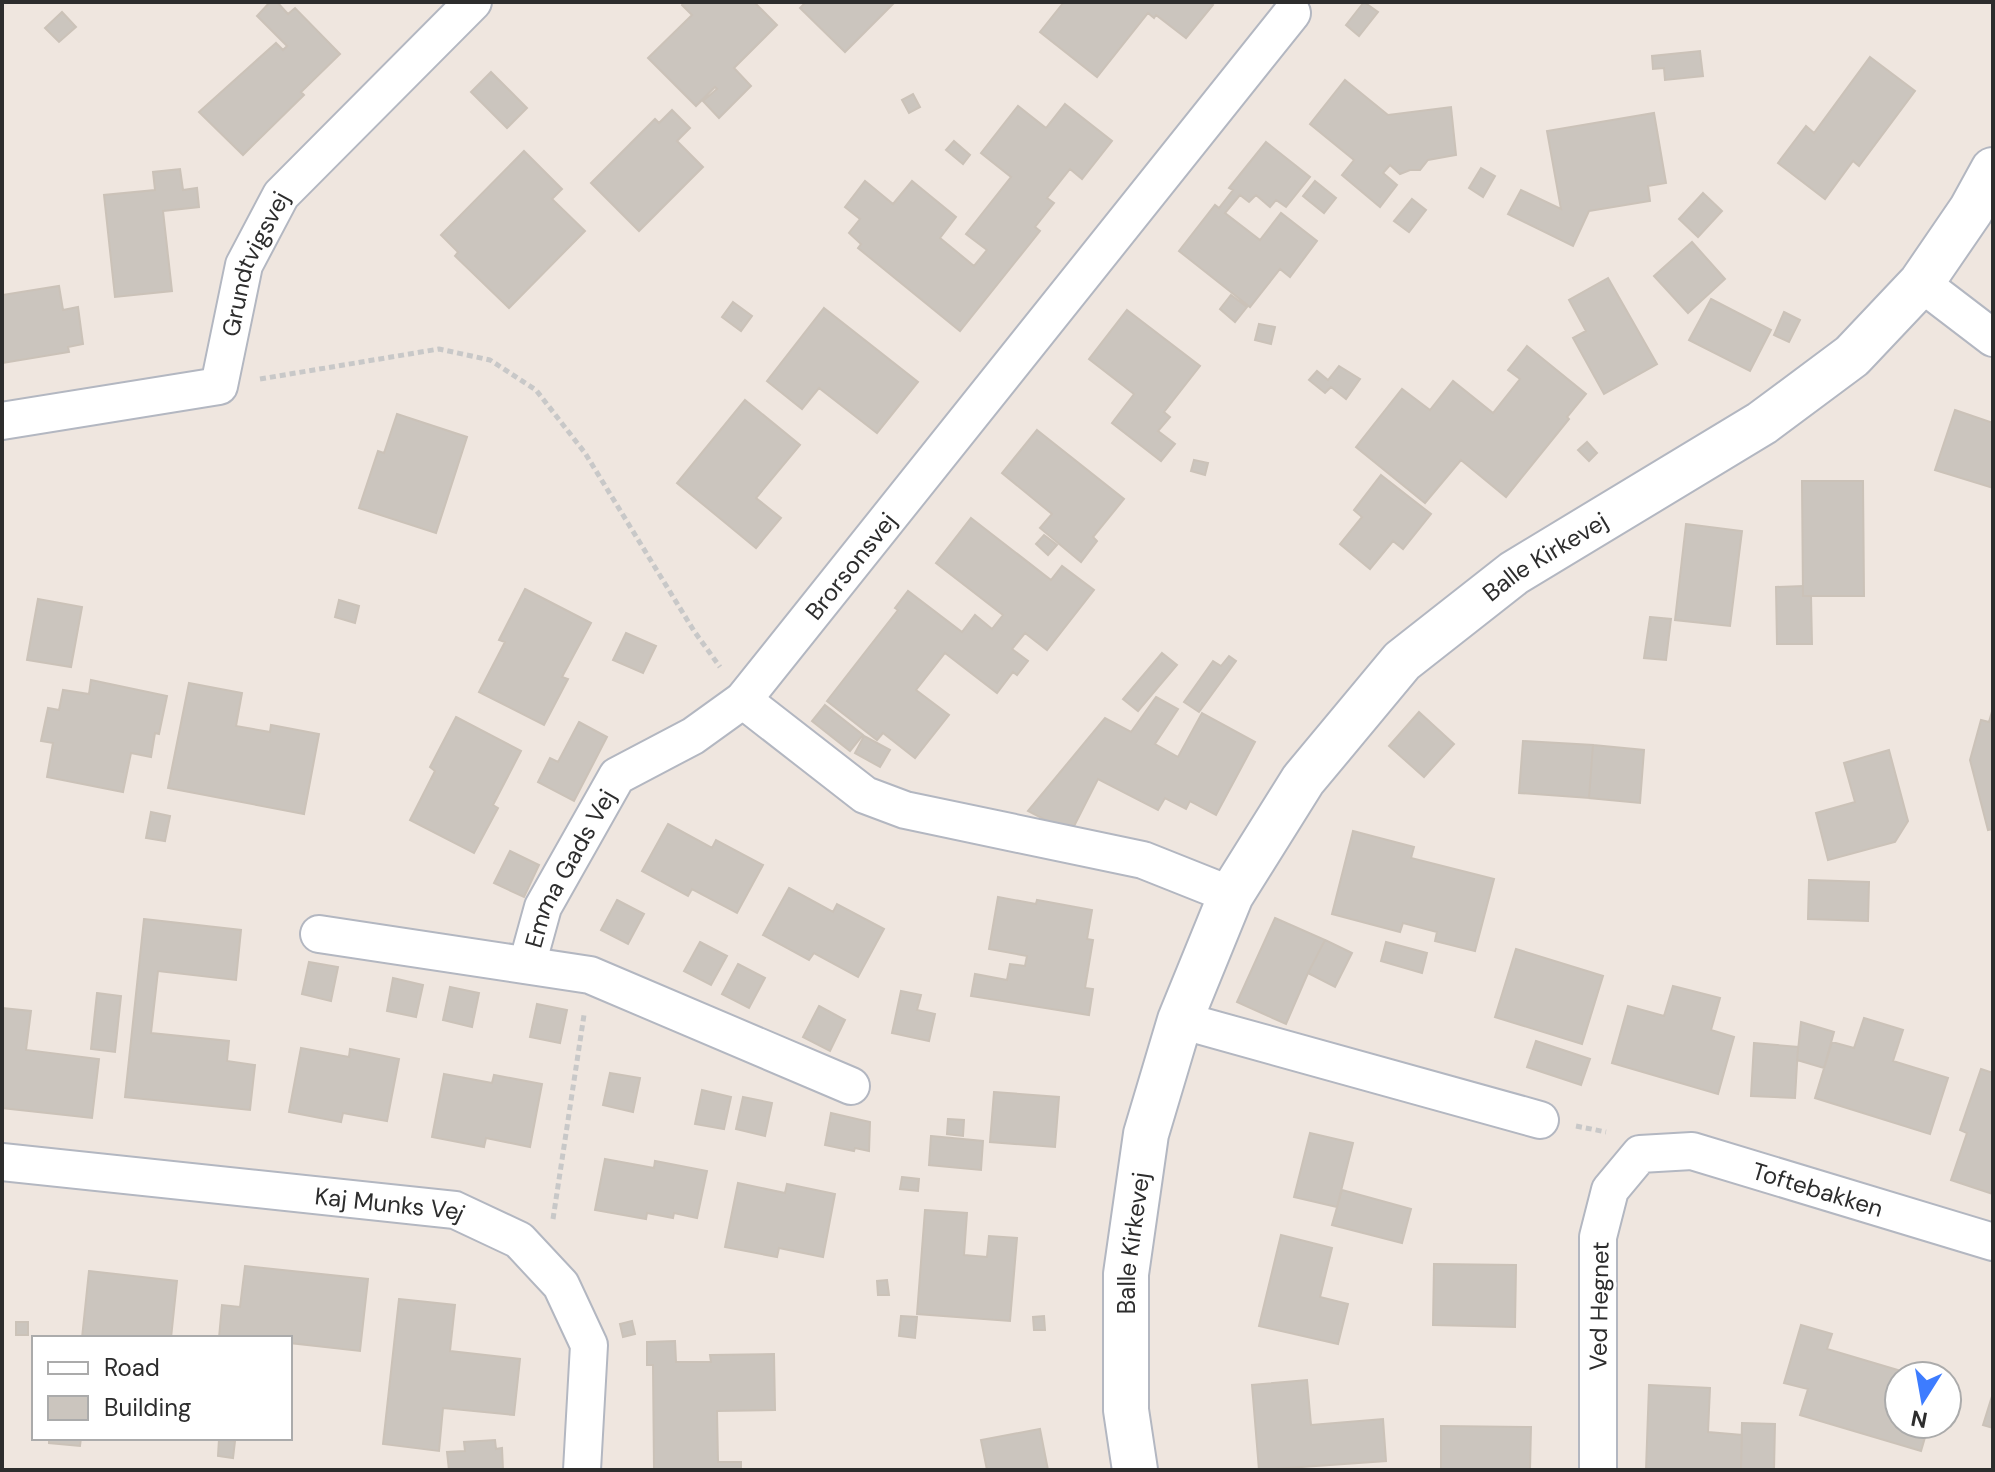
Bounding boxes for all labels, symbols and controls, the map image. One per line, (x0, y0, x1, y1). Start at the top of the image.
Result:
street label: Grundtvigsvej (214, 186, 296, 339)
street label: Balle Kirkevej (1476, 505, 1613, 608)
street label: Brorsonsvej (798, 506, 903, 626)
street label: Emma Gads Vej (517, 783, 622, 951)
street label: Toftebakken (1749, 1155, 1887, 1223)
street label: Balle Kirkevej (1110, 1170, 1156, 1314)
street label: Kaj Munks Vej (313, 1180, 470, 1228)
street label: Ved Hegnet (1582, 1241, 1616, 1371)
legend (32, 1336, 292, 1440)
text: Road (104, 1352, 160, 1383)
north arrow (1883, 1360, 1963, 1440)
text: Building (104, 1392, 191, 1423)
text: N (1909, 1403, 1930, 1435)

